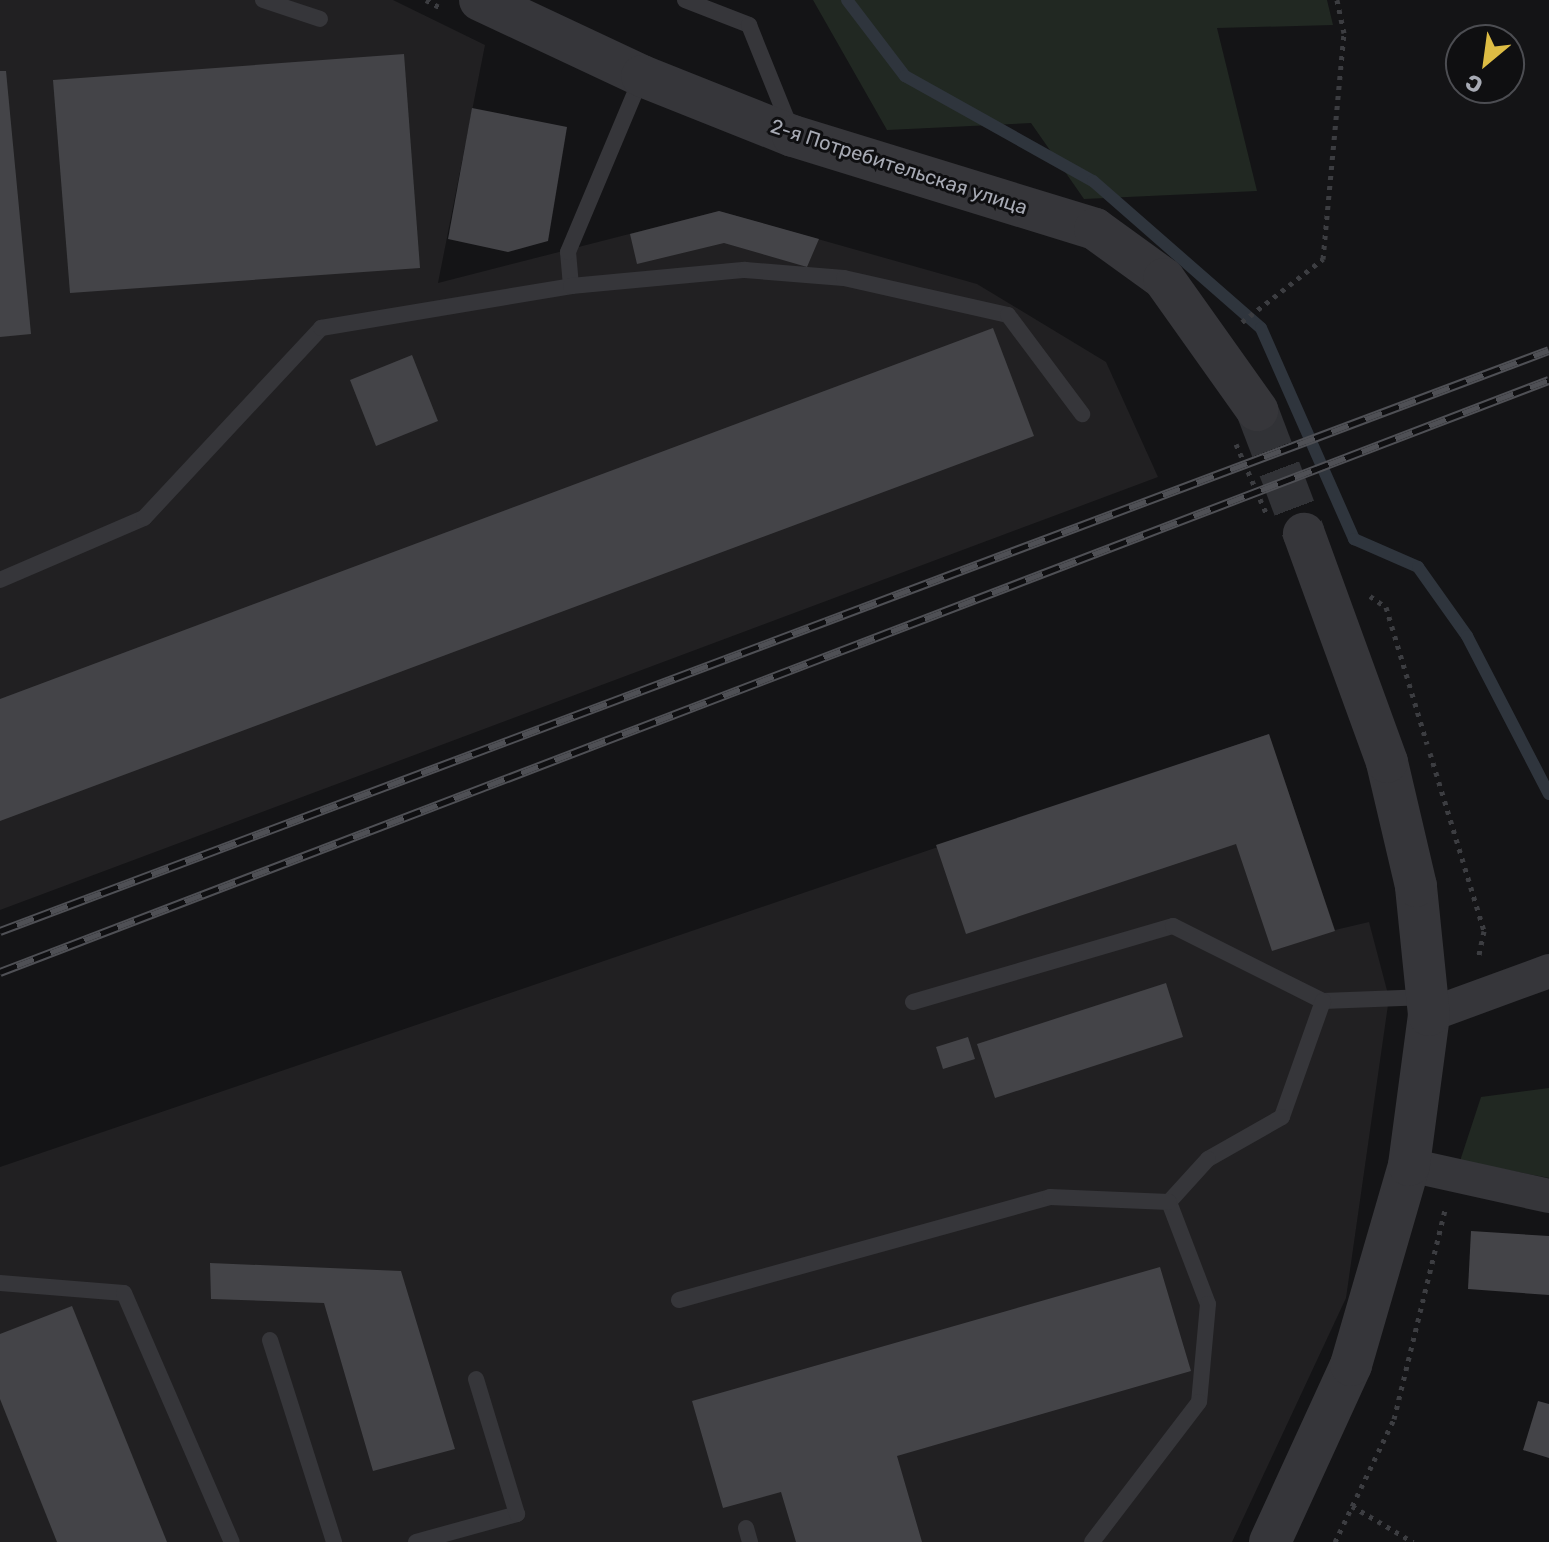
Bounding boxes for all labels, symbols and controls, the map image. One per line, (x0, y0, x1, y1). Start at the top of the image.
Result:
north arrow (1445, 24, 1525, 104)
text: С (1461, 68, 1487, 99)
street label: 2-я Потребительская улица (767, 114, 1031, 220)

